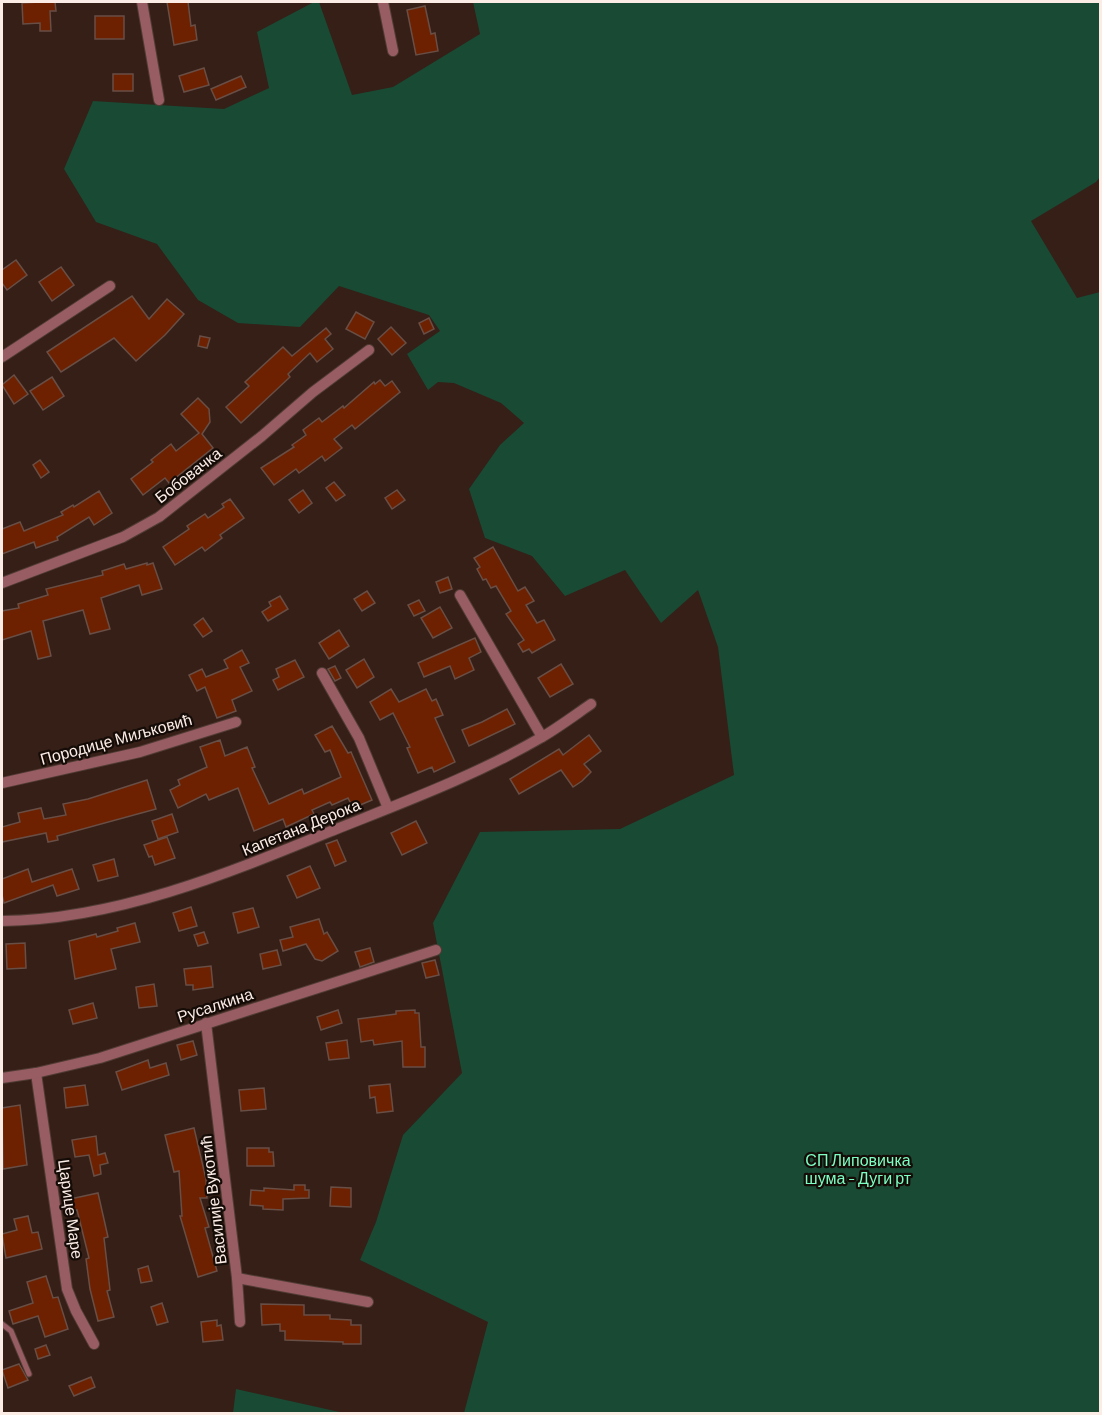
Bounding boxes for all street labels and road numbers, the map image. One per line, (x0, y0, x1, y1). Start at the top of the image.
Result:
street label: Бобовачка (151, 443, 225, 506)
street label: Породице Миљковић (38, 709, 194, 768)
street label: Капетана Дерока (239, 794, 363, 859)
street label: Русалкина (175, 983, 255, 1026)
street label: Василије Вукотић (195, 1134, 230, 1266)
street label: Царице Маре (55, 1158, 88, 1260)

